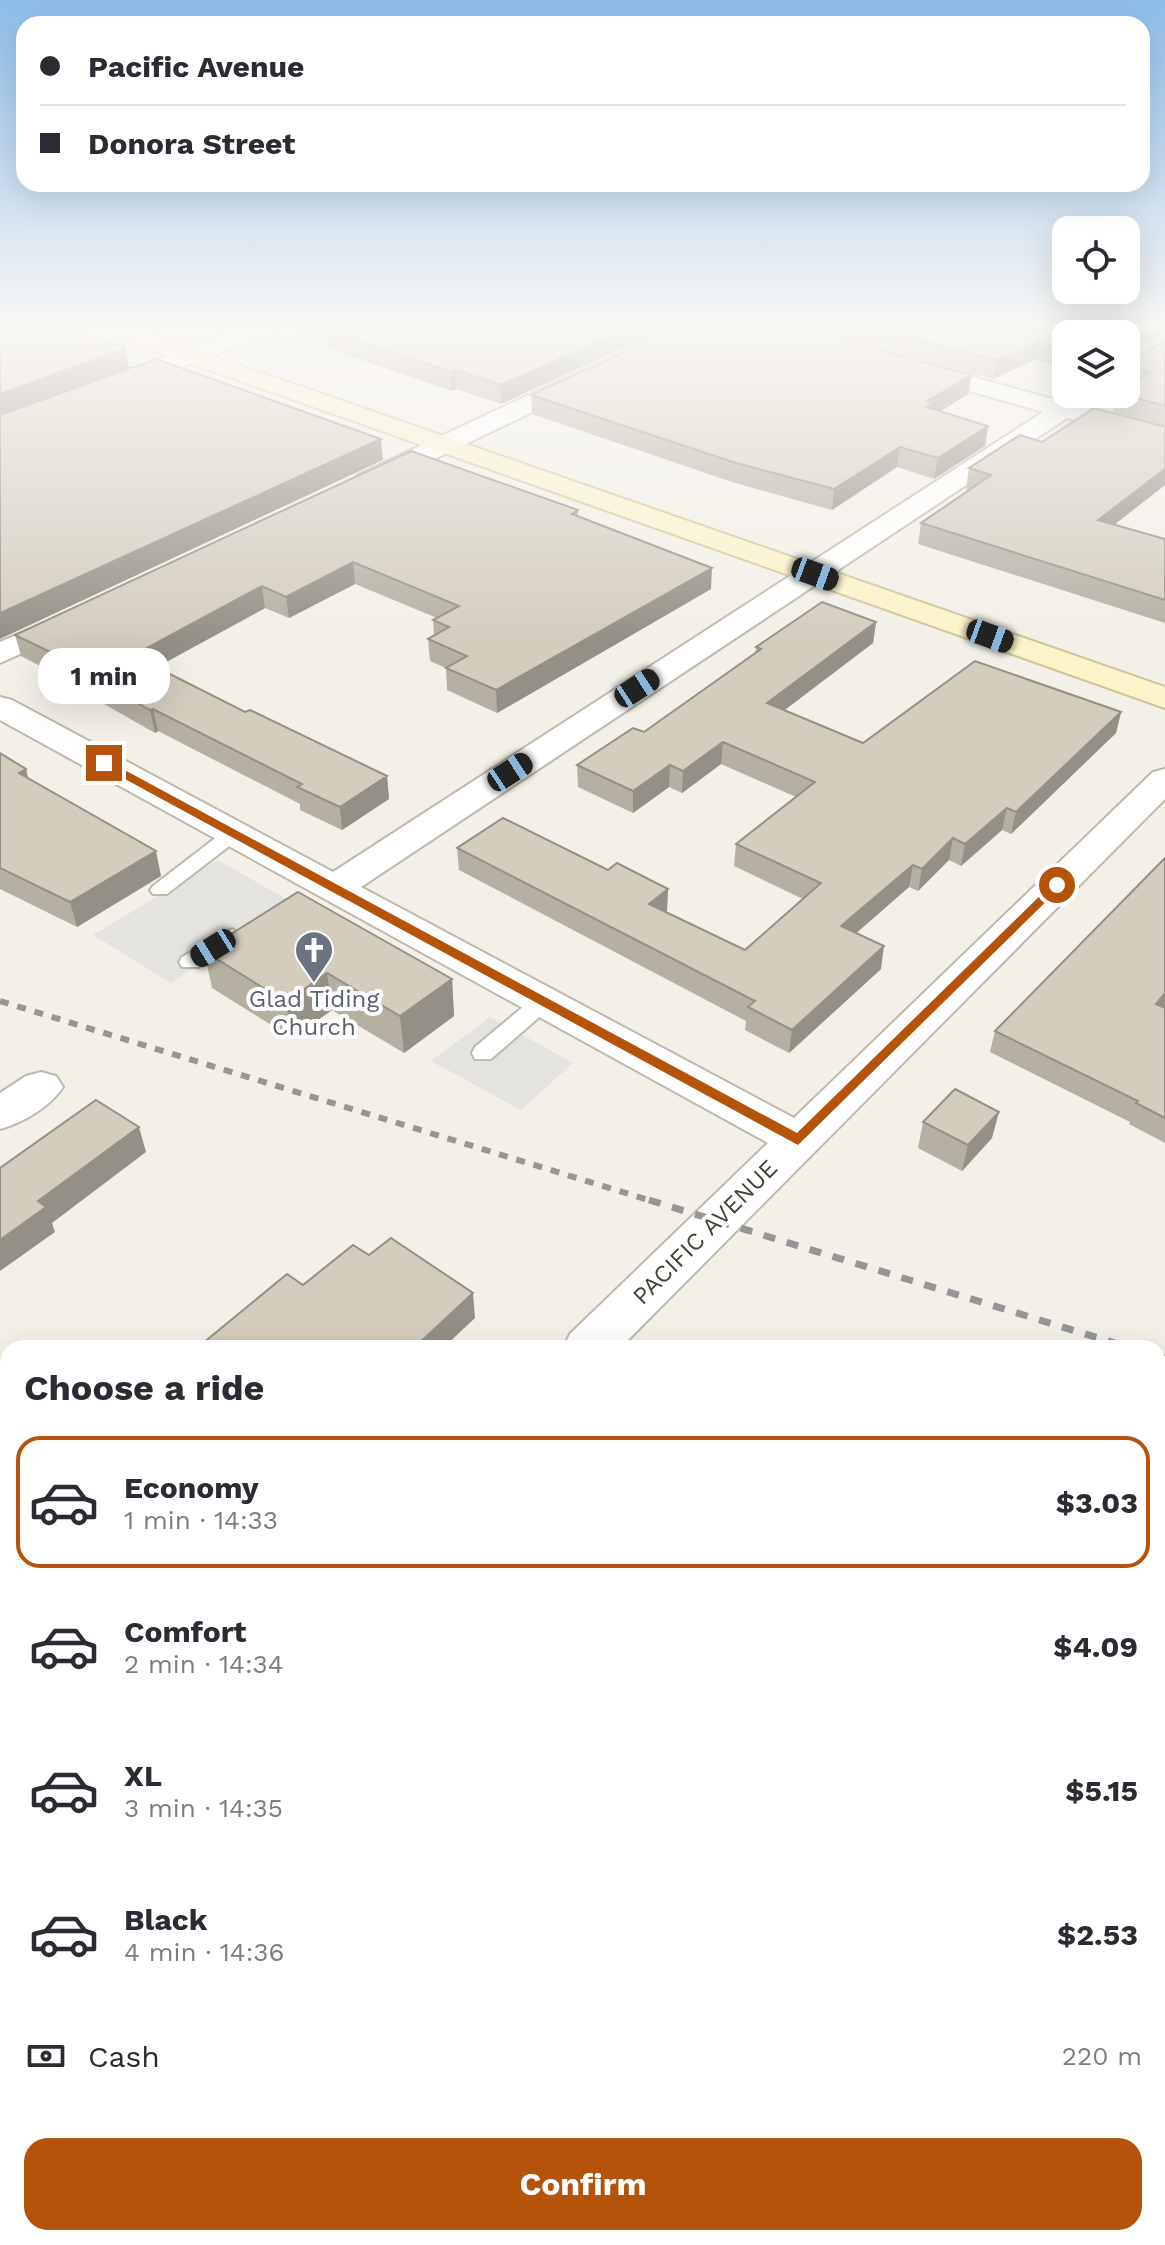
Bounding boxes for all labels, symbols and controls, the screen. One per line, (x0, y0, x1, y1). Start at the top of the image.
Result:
text: Pacific Avenue (88, 49, 304, 84)
text: Donora Street (88, 126, 295, 161)
map controls (1052, 216, 1140, 408)
button: locate (1052, 216, 1140, 304)
button: layers (1052, 320, 1140, 408)
car (788, 555, 842, 593)
car (963, 617, 1017, 655)
callout: 1 min (38, 647, 170, 703)
text: 1 min (71, 661, 137, 691)
car (610, 665, 664, 711)
route end (86, 745, 122, 781)
car (483, 749, 537, 795)
route start (1039, 867, 1075, 903)
car (186, 925, 240, 971)
church icon: Glad Tiding Church (293, 929, 335, 984)
place label: Glad Tiding Church (249, 985, 379, 1041)
street label: PACIFIC AVENUE (627, 1154, 783, 1310)
text: Choose a ride (24, 1367, 264, 1409)
icon: car (28, 1466, 100, 1538)
text: Economy (124, 1470, 259, 1505)
text: $3.03 (1056, 1485, 1138, 1520)
text: 1 min · 14:33 (124, 1505, 278, 1535)
icon: car (28, 1610, 100, 1682)
text: Comfort (124, 1614, 246, 1649)
text: $4.09 (1053, 1629, 1138, 1664)
text: 2 min · 14:34 (124, 1649, 284, 1679)
icon: car (28, 1754, 100, 1826)
text: XL (124, 1758, 162, 1793)
text: $5.15 (1065, 1773, 1138, 1808)
text: 3 min · 14:35 (124, 1793, 283, 1823)
icon: car (28, 1898, 100, 1970)
text: Black (124, 1902, 208, 1937)
text: $2.53 (1057, 1917, 1138, 1952)
text: 4 min · 14:36 (124, 1937, 284, 1967)
icon: cash (24, 2034, 68, 2078)
text: Cash (88, 2039, 160, 2074)
text: 220 m (1062, 2041, 1142, 2071)
button: Confirm (24, 2138, 1142, 2230)

